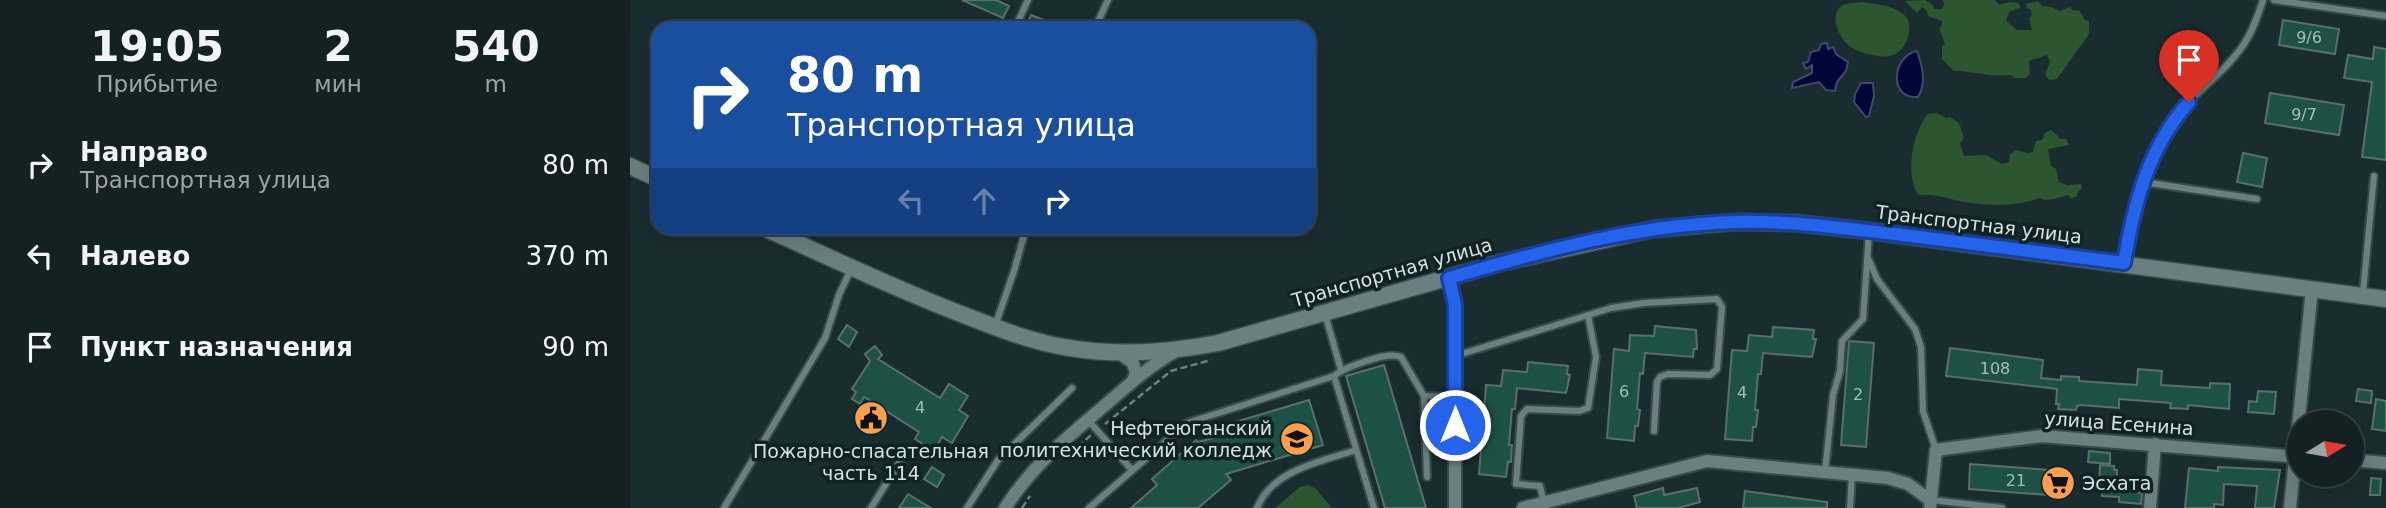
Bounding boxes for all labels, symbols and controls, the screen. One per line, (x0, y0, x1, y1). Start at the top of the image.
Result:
text: 19:05 (90, 22, 224, 71)
text: 2 (323, 22, 353, 71)
text: 540 (452, 22, 540, 71)
house number: 9/6 (2296, 28, 2322, 47)
pin (2159, 30, 2219, 102)
icon: arrive (2170, 41, 2208, 79)
text: 80 m (787, 47, 923, 104)
icon: right (672, 49, 763, 140)
text: Прибытие (96, 71, 218, 97)
text: мин (314, 71, 362, 97)
text: m (485, 71, 507, 97)
house number: 9/7 (2291, 105, 2317, 124)
text: Транспортная улица (787, 106, 1136, 144)
text: Направо (80, 137, 208, 167)
icon: right (21, 146, 59, 184)
text: 80 m (542, 150, 609, 180)
text: Транспортная улица (80, 167, 331, 193)
icon: left (892, 182, 930, 220)
icon: ahead (965, 182, 1003, 220)
icon: right (1038, 182, 1076, 220)
street label: Транспортная улица (1874, 200, 2083, 248)
street label: Транспортная улица (1288, 233, 1495, 311)
icon: left (21, 237, 59, 275)
text: Налево (80, 241, 190, 271)
text: 370 m (526, 241, 609, 271)
icon: arrive (21, 328, 59, 366)
text: Пункт назначения (80, 332, 353, 362)
text: 90 m (542, 332, 609, 362)
house number: 108 (1980, 359, 2010, 378)
house number: 6 (1619, 382, 1629, 401)
house number: 4 (1737, 383, 1747, 402)
house number: 2 (1853, 385, 1863, 404)
position arrow (1418, 388, 1492, 462)
house number: 4 (915, 398, 925, 417)
public building icon: Пожарно-спасательная часть 114 (852, 399, 890, 437)
street label: улица Есенина (2044, 407, 2194, 439)
north arrow (2287, 410, 2364, 486)
map controls (2287, 410, 2364, 487)
place label: Нефтеюганский политехнический колледж (1000, 417, 1272, 461)
school or university icon: Нефтеюганский политехнический колледж (1278, 420, 1316, 458)
place label: Пожарно-спасательная часть 114 (753, 440, 989, 484)
supermarket icon: Эсхата (2039, 464, 2077, 502)
house number: 21 (2006, 471, 2026, 490)
place label: Эсхата (2082, 472, 2151, 494)

